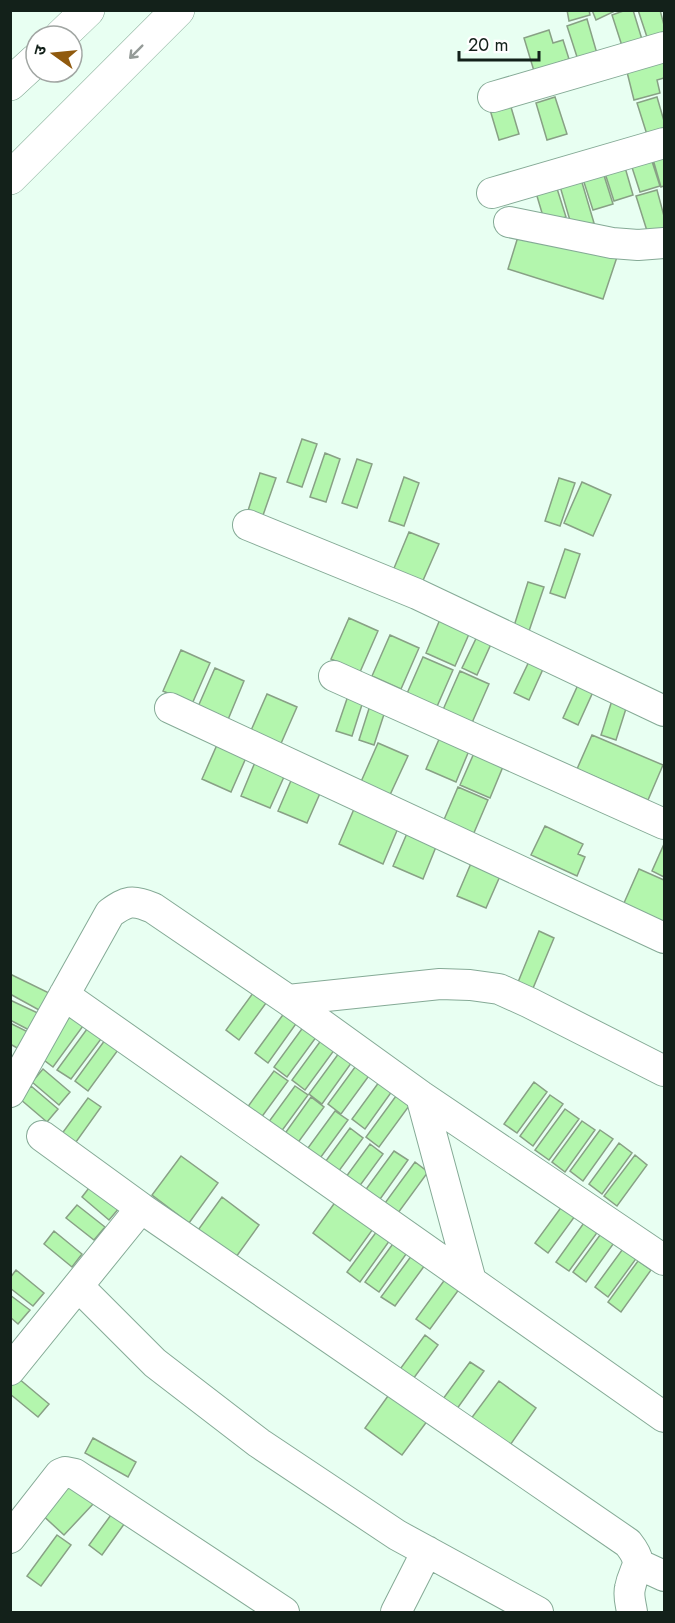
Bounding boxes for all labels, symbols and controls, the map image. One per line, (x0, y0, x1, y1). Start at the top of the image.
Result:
north arrow (24, 24, 84, 84)
scale bar (459, 24, 538, 62)
text: 20 m (468, 32, 508, 58)
text: उ (28, 42, 52, 58)
one-way arrow (129, 44, 144, 59)

